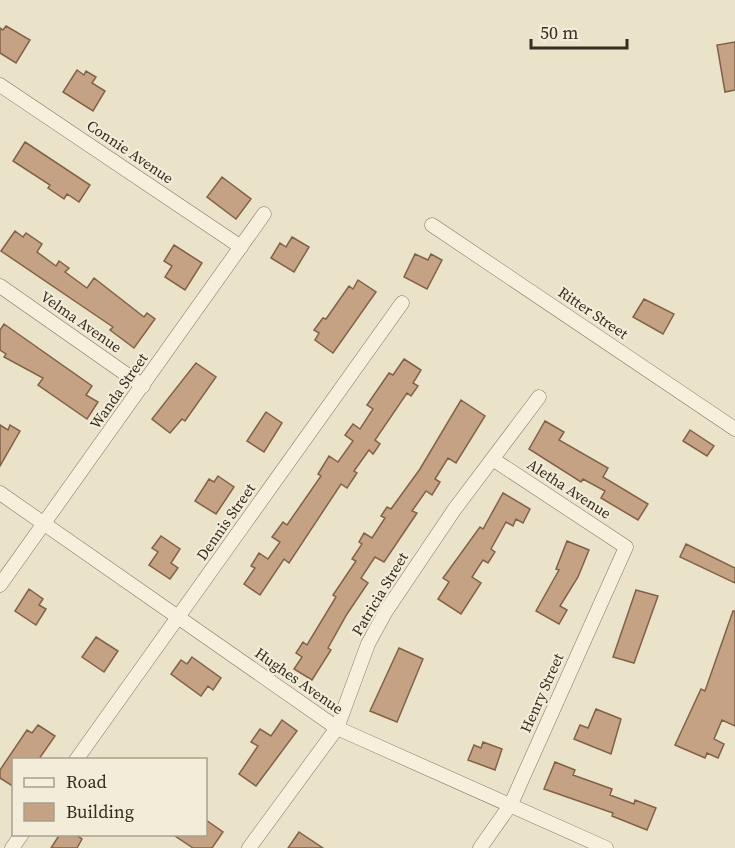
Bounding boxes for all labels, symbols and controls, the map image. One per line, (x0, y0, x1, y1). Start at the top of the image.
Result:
scale bar (531, 12, 627, 50)
text: 50 m (540, 20, 578, 45)
street label: Connie Avenue (83, 115, 178, 189)
street label: Ritter Street (554, 281, 633, 344)
street label: Velma Avenue (36, 286, 126, 358)
street label: Wanda Street (85, 348, 153, 433)
street label: Aletha Avenue (523, 454, 616, 524)
street label: Dennis Street (191, 479, 260, 564)
street label: Patricia Street (346, 548, 413, 639)
street label: Hughes Avenue (251, 642, 348, 719)
street label: Henry Street (515, 650, 568, 736)
legend (12, 758, 207, 836)
text: Road (66, 769, 107, 794)
text: Building (66, 799, 134, 824)

